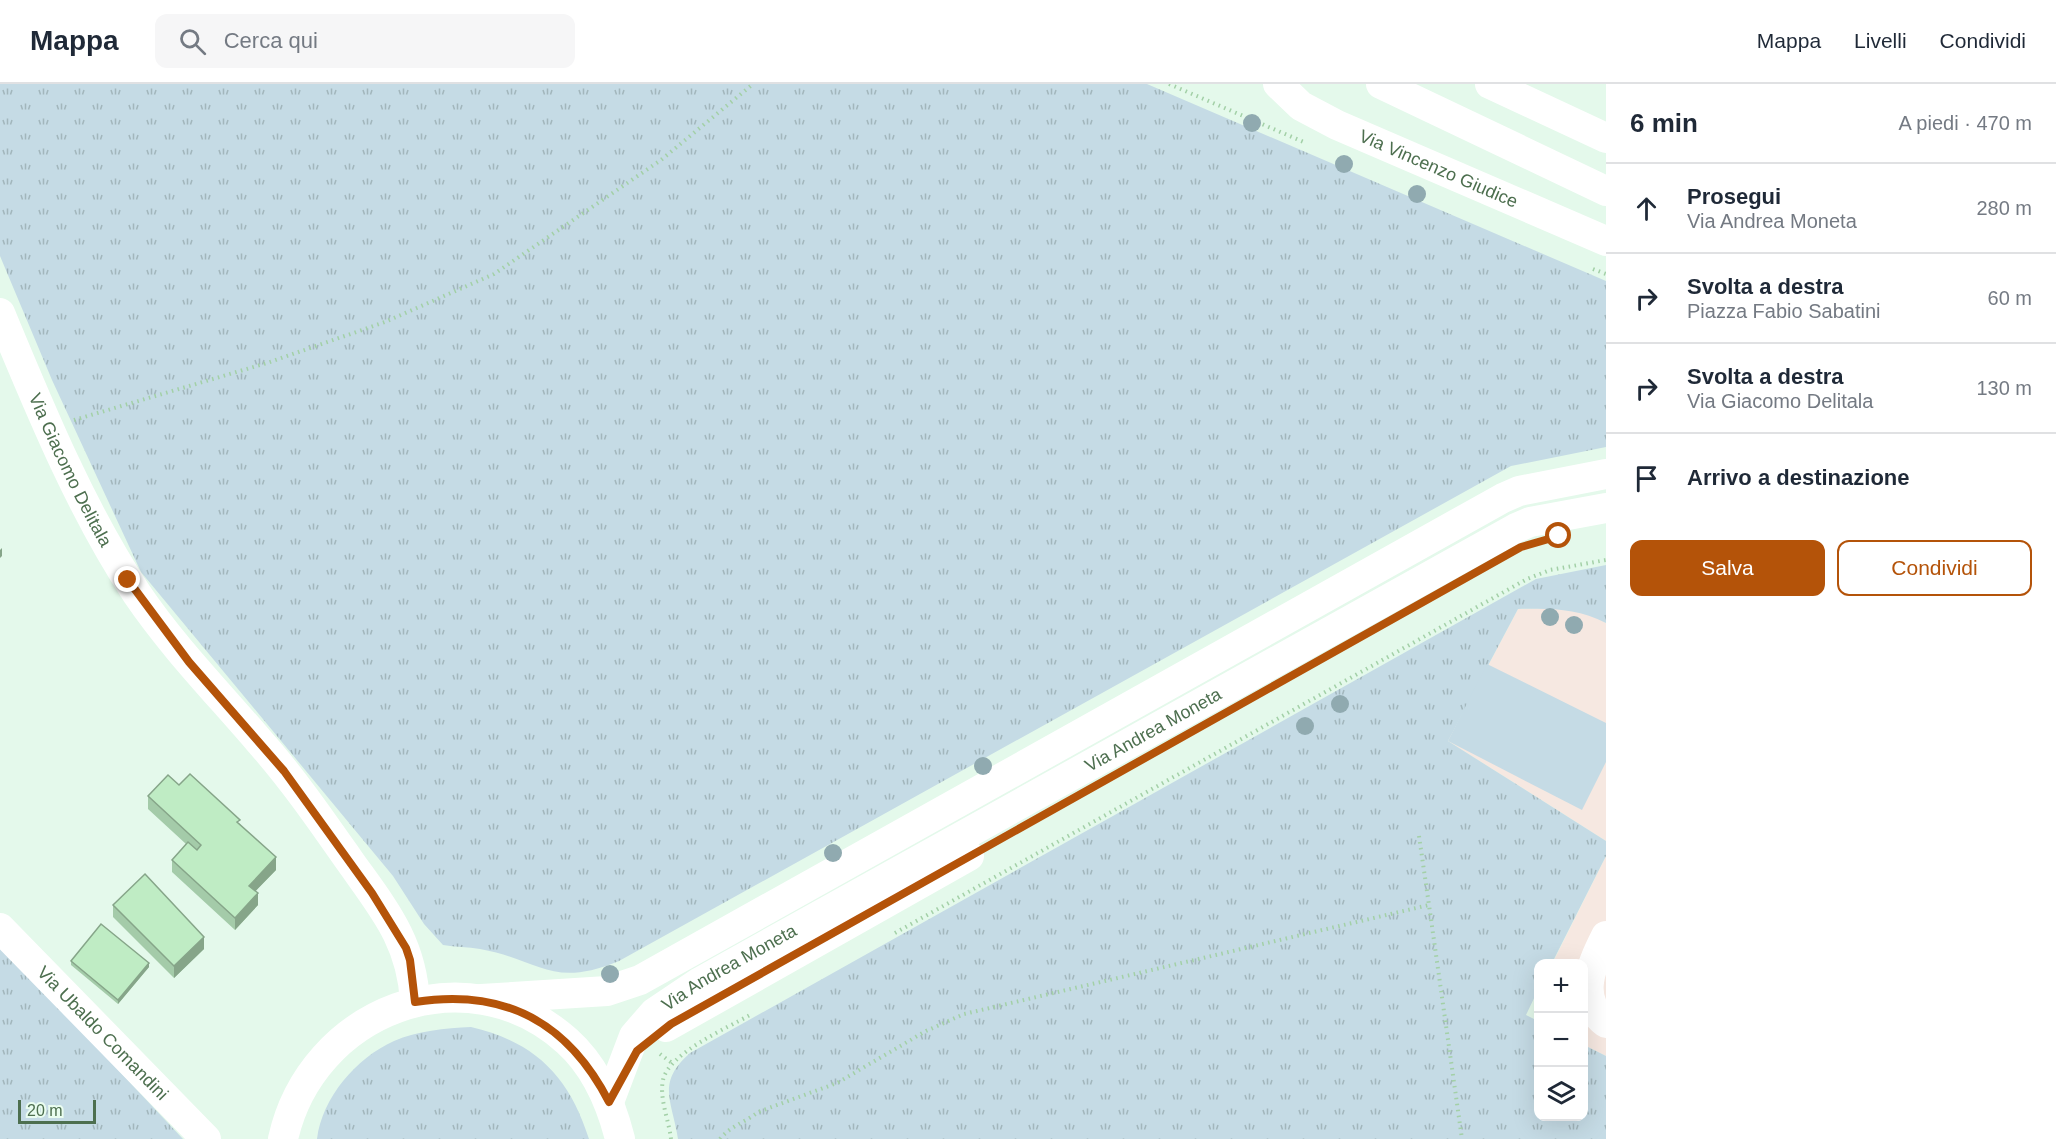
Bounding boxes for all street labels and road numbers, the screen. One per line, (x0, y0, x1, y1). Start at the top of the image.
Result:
street label: Via Vincenzo Giudice (1356, 126, 1521, 212)
street label: Via Giacomo Delitala (25, 390, 116, 551)
street label: Via Andrea Moneta (1081, 684, 1226, 776)
street label: Via Andrea Moneta (658, 920, 801, 1015)
street label: Via Ubaldo Comandini (33, 962, 172, 1104)

